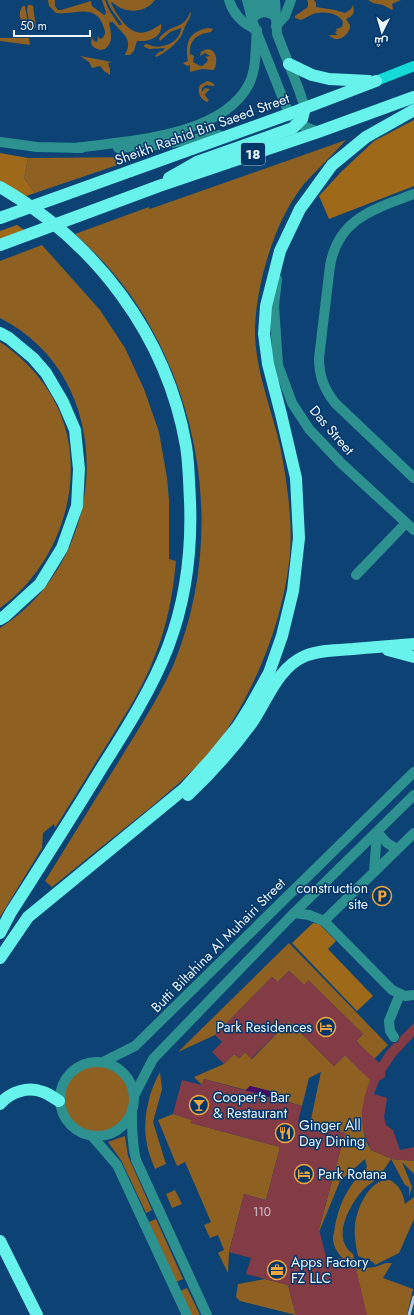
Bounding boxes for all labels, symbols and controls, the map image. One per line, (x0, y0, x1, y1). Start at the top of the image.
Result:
scale bar (14, 12, 90, 38)
north arrow (362, 12, 402, 52)
text: 50 m (20, 17, 47, 35)
text: ش (373, 33, 389, 51)
street label: Sheikh Rashid Bin Saeed Street (112, 88, 293, 170)
road number: 18 (241, 143, 265, 165)
street label: Das Street (305, 401, 359, 459)
street label: Butti Biltahina Al Muhairi Street (146, 873, 290, 1017)
place label: construction site (296, 878, 368, 914)
parking icon: construction site (371, 885, 393, 907)
hotel icon: Park Residences (315, 1016, 337, 1038)
place label: Park Residences (216, 1017, 312, 1037)
place label: Cooper's Bar & Restaurant (213, 1087, 290, 1123)
bar icon: Cooper's Bar & Restaurant (188, 1094, 210, 1116)
place label: Ginger All Day Dining (299, 1115, 365, 1151)
restaurant icon: Ginger All Day Dining (274, 1122, 296, 1144)
hotel icon: Park Rotana (293, 1163, 315, 1185)
place label: Park Rotana (318, 1164, 387, 1184)
house number: 110 (253, 1203, 271, 1221)
place label: Apps Factory FZ LLC (291, 1252, 369, 1288)
office icon: Apps Factory FZ LLC (266, 1259, 288, 1281)

